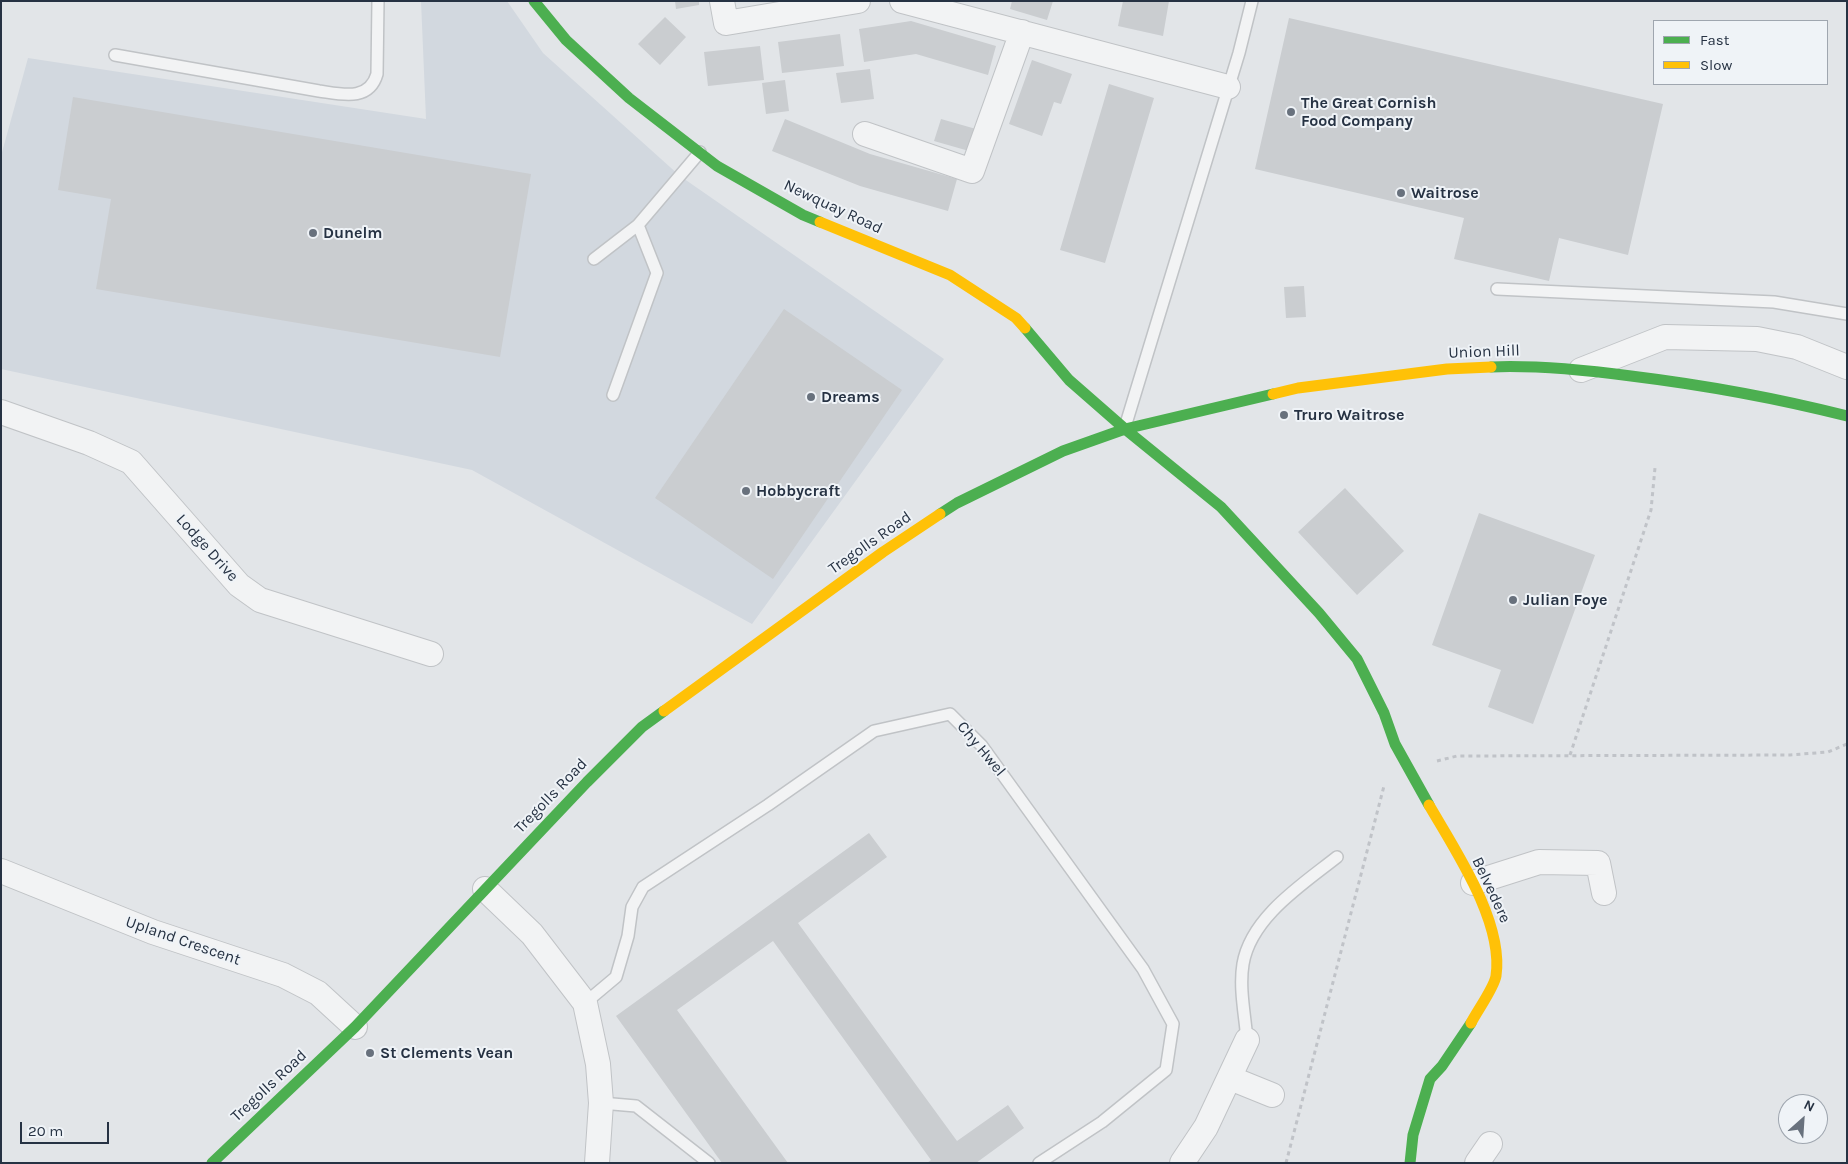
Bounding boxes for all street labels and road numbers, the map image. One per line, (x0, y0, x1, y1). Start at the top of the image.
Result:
street label: Newquay Road (781, 176, 885, 238)
street label: Union Hill (1448, 341, 1520, 363)
street label: Tregolls Road (825, 507, 915, 579)
street label: Lodge Drive (172, 510, 242, 586)
street label: Chy Hwel (953, 718, 1009, 780)
street label: Tregolls Road (511, 755, 591, 837)
street label: Belvedere (1467, 854, 1515, 926)
street label: Upland Crescent (123, 912, 243, 970)
street label: Tregolls Road (227, 1046, 311, 1126)

